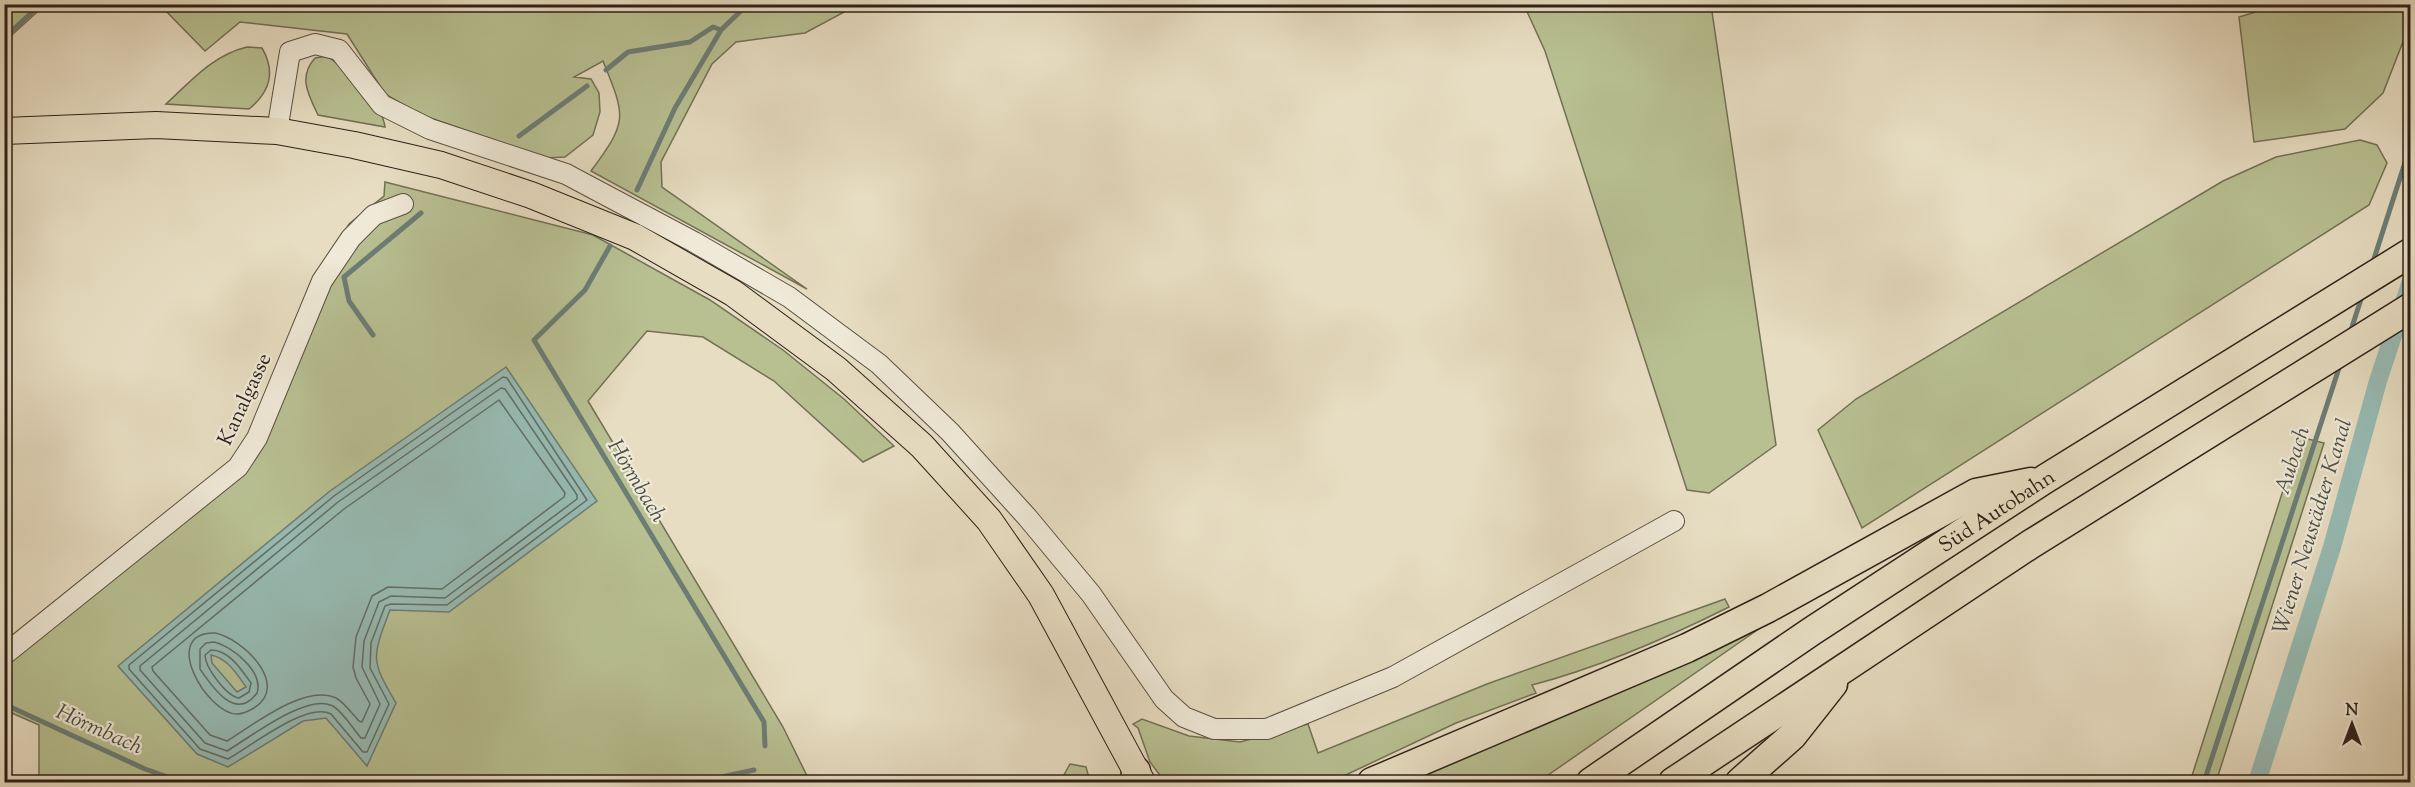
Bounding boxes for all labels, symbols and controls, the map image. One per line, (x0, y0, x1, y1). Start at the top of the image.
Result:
street label: Kanalgasse (211, 349, 280, 451)
water label: Wiener Neustädter Kanal (2266, 415, 2362, 639)
water label: Aubach (2268, 423, 2320, 499)
water label: Hörmbach (598, 434, 673, 529)
street label: Süd Autobahn (1933, 463, 2062, 561)
north arrow (2322, 694, 2382, 754)
water label: Hörmbach (50, 697, 148, 764)
text: N (2346, 700, 2359, 723)

